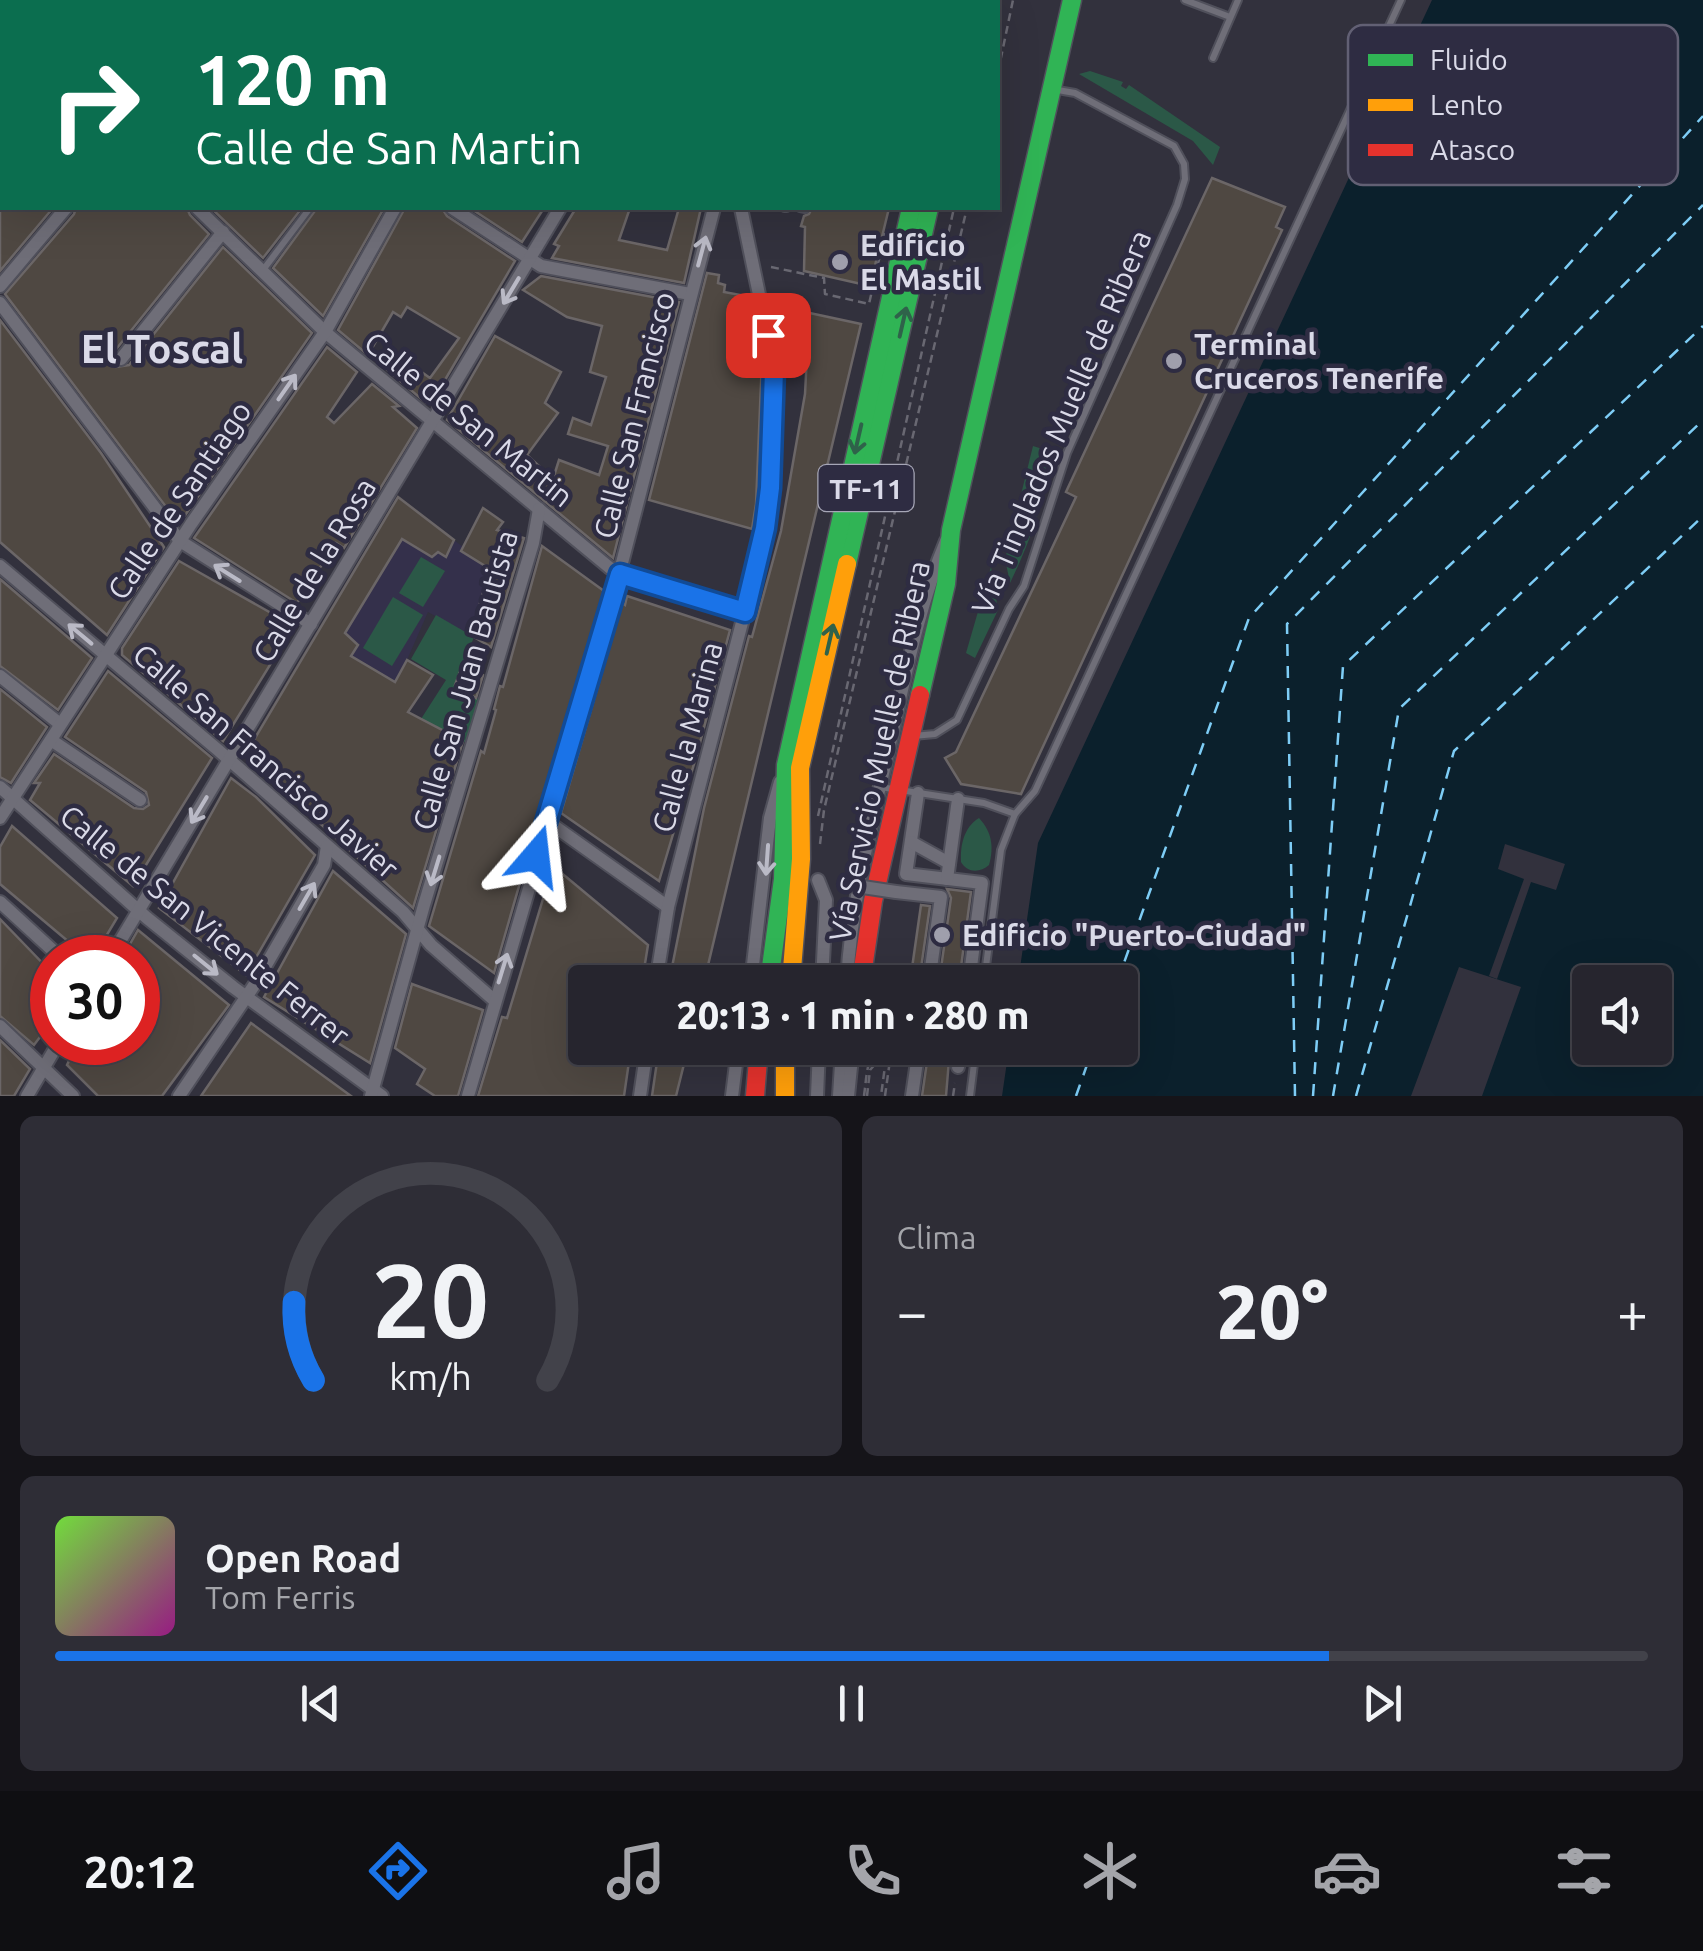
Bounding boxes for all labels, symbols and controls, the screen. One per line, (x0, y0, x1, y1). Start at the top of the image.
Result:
legend (1348, 25, 1678, 185)
icon: right (30, 40, 160, 170)
text: 120 m (195, 40, 390, 118)
text: Fluido (1430, 44, 1508, 75)
text: Lento (1430, 89, 1503, 120)
text: Calle de San Martin (195, 122, 582, 173)
text: Atasco (1430, 134, 1515, 165)
street label: Vía Tinglados Muelle de Ribera (965, 225, 1157, 619)
place label: Edificio El Mastil (860, 228, 982, 296)
one-way arrow (694, 236, 713, 267)
marker: Edificio El Mastil (829, 251, 851, 273)
one-way arrow (501, 276, 521, 305)
street label: Calle San Francisco (587, 288, 681, 542)
pin (726, 293, 811, 378)
one-way arrow (894, 307, 913, 339)
icon: arrive (741, 308, 796, 363)
street label: Calle de San Martin (358, 325, 580, 513)
district label: El Toscal (81, 326, 243, 371)
place label: Terminal Cruceros Tenerife (1194, 327, 1444, 395)
marker: Terminal Cruceros Tenerife (1163, 350, 1185, 372)
one-way arrow (276, 374, 297, 402)
street label: Calle de Santiago (100, 395, 258, 605)
one-way arrow (848, 422, 866, 454)
road number: TF-11 (818, 465, 914, 511)
street label: Calle de la Rosa (246, 472, 382, 668)
street label: Calle San Juan Bautista (406, 526, 524, 834)
street label: Vía Servicio Muelle de Ribera (822, 558, 936, 944)
one-way arrow (214, 563, 242, 584)
one-way arrow (68, 624, 94, 646)
one-way arrow (822, 624, 840, 656)
street label: Calle San Francisco Javier (127, 637, 406, 886)
street label: Calle la Marina (645, 638, 729, 836)
one-way arrow (189, 795, 209, 824)
street label: Calle de San Vicente Ferrer (54, 798, 357, 1053)
position arrow (484, 804, 588, 908)
one-way arrow (757, 843, 776, 875)
one-way arrow (425, 855, 443, 886)
one-way arrow (297, 882, 317, 911)
place label: Edificio "Puerto-Ciudad" (962, 918, 1306, 952)
marker: Edificio "Puerto-Ciudad" (931, 924, 953, 946)
speed limit sign: 30 (30, 935, 160, 1065)
one-way arrow (495, 953, 513, 985)
one-way arrow (193, 954, 219, 976)
map controls (1572, 965, 1672, 1065)
button: sound (1572, 965, 1672, 1065)
text: 20:13 · 1 min · 280 m (676, 994, 1030, 1036)
text: Clima (897, 1219, 976, 1255)
text: 20 (372, 1241, 489, 1358)
text: 20° (1216, 1269, 1328, 1353)
text: − (897, 1281, 928, 1342)
text: + (1617, 1281, 1648, 1342)
text: km/h (389, 1357, 472, 1397)
text: Open Road (205, 1537, 401, 1579)
text: Tom Ferris (205, 1579, 355, 1615)
icon: previous (293, 1676, 348, 1731)
icon: pause (824, 1676, 879, 1731)
icon: next (1355, 1676, 1410, 1731)
icon: directions (363, 1836, 433, 1906)
icon: music (601, 1836, 671, 1906)
icon: phone (838, 1836, 908, 1906)
icon: climate (1075, 1836, 1145, 1906)
icon: car (1312, 1836, 1382, 1906)
icon: filters (1549, 1836, 1619, 1906)
text: 20:12 (84, 1846, 196, 1897)

